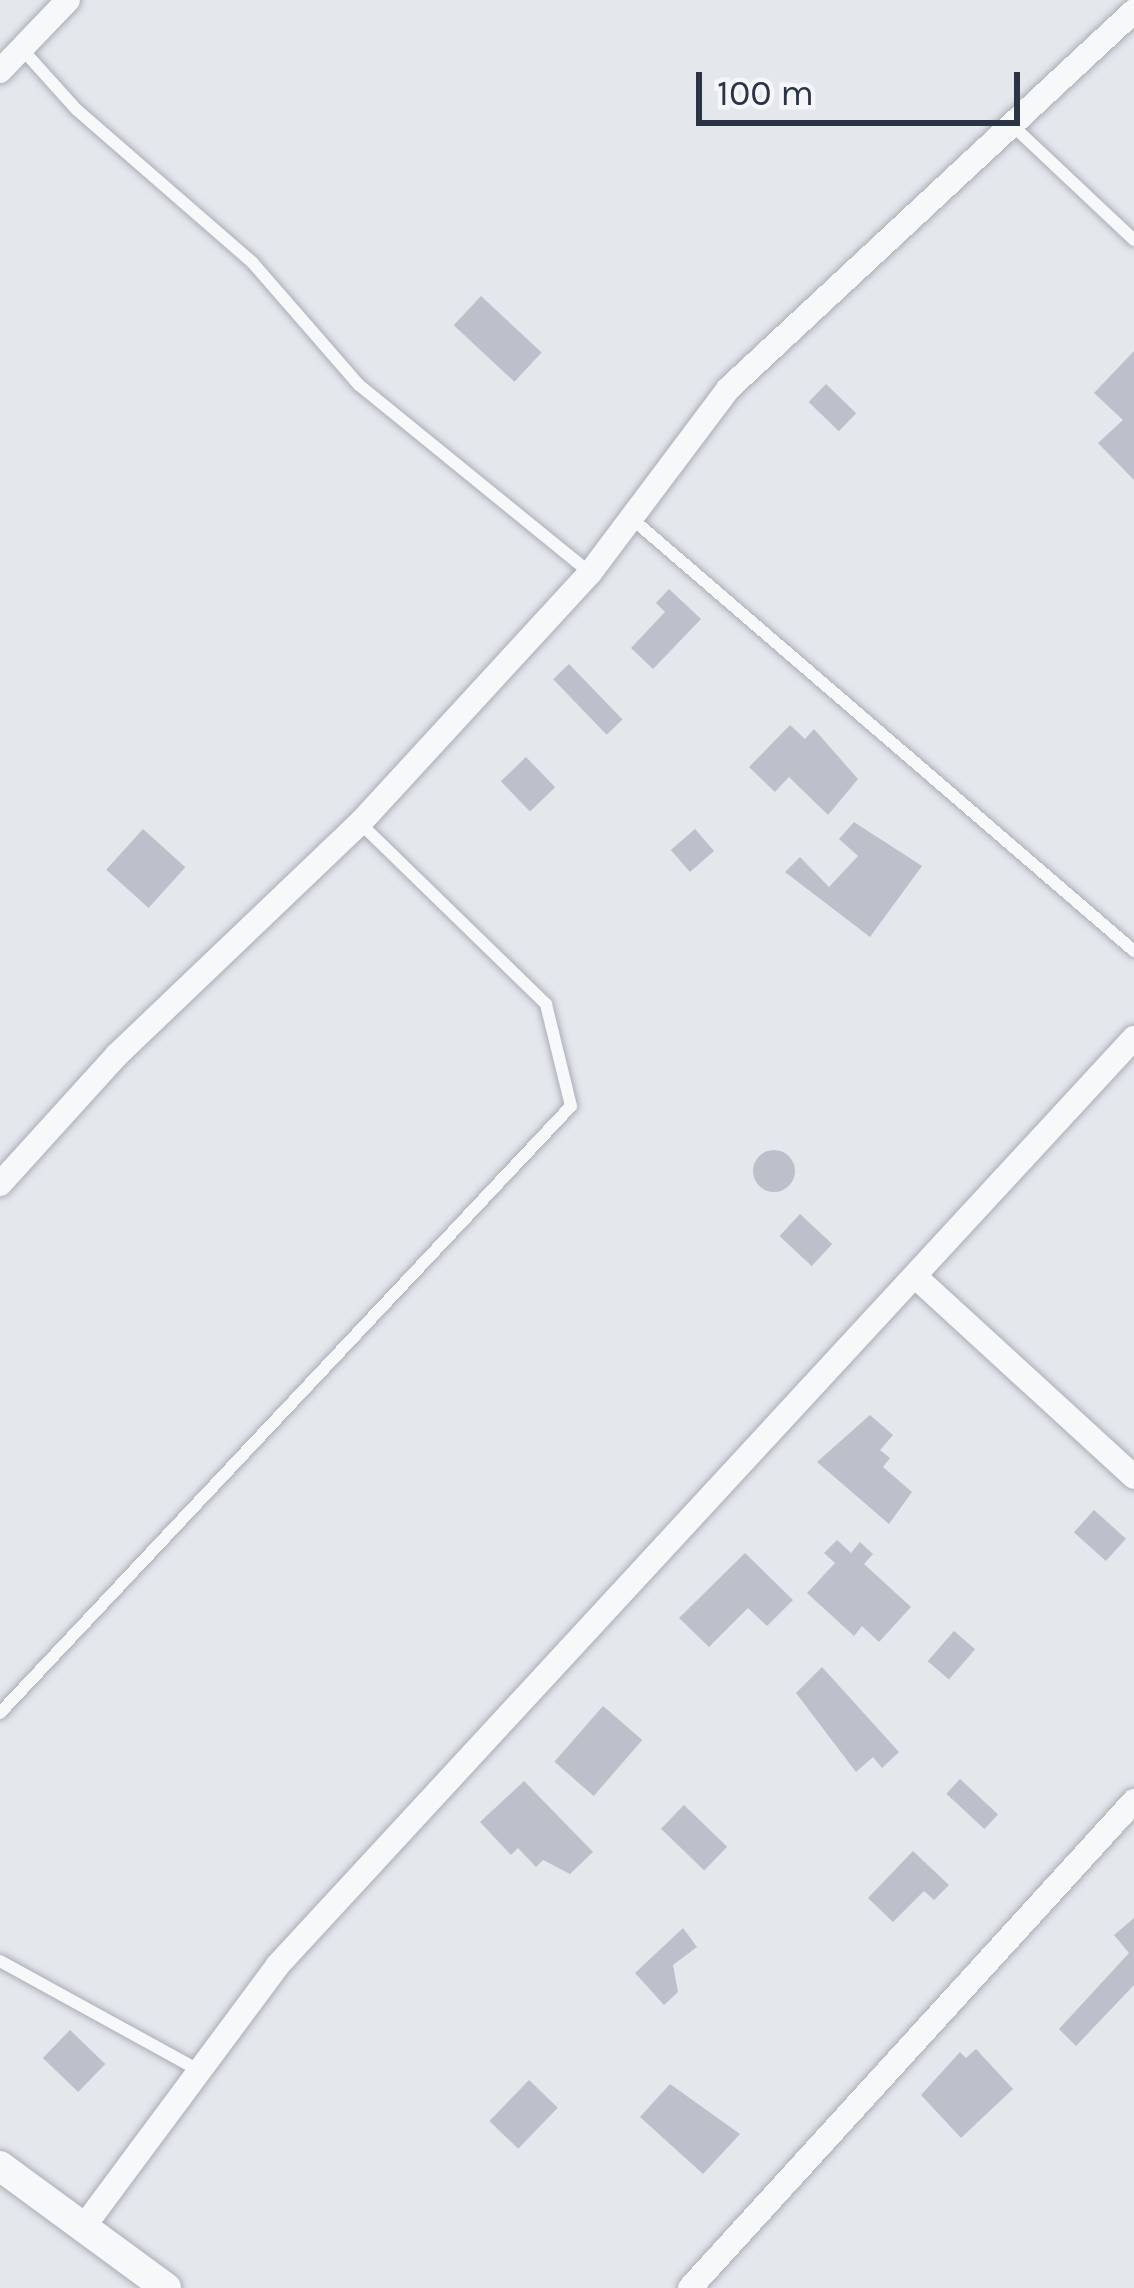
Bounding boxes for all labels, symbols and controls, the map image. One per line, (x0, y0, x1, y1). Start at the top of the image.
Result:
scale bar (702, 48, 1026, 122)
text: 100 m (717, 72, 814, 114)

